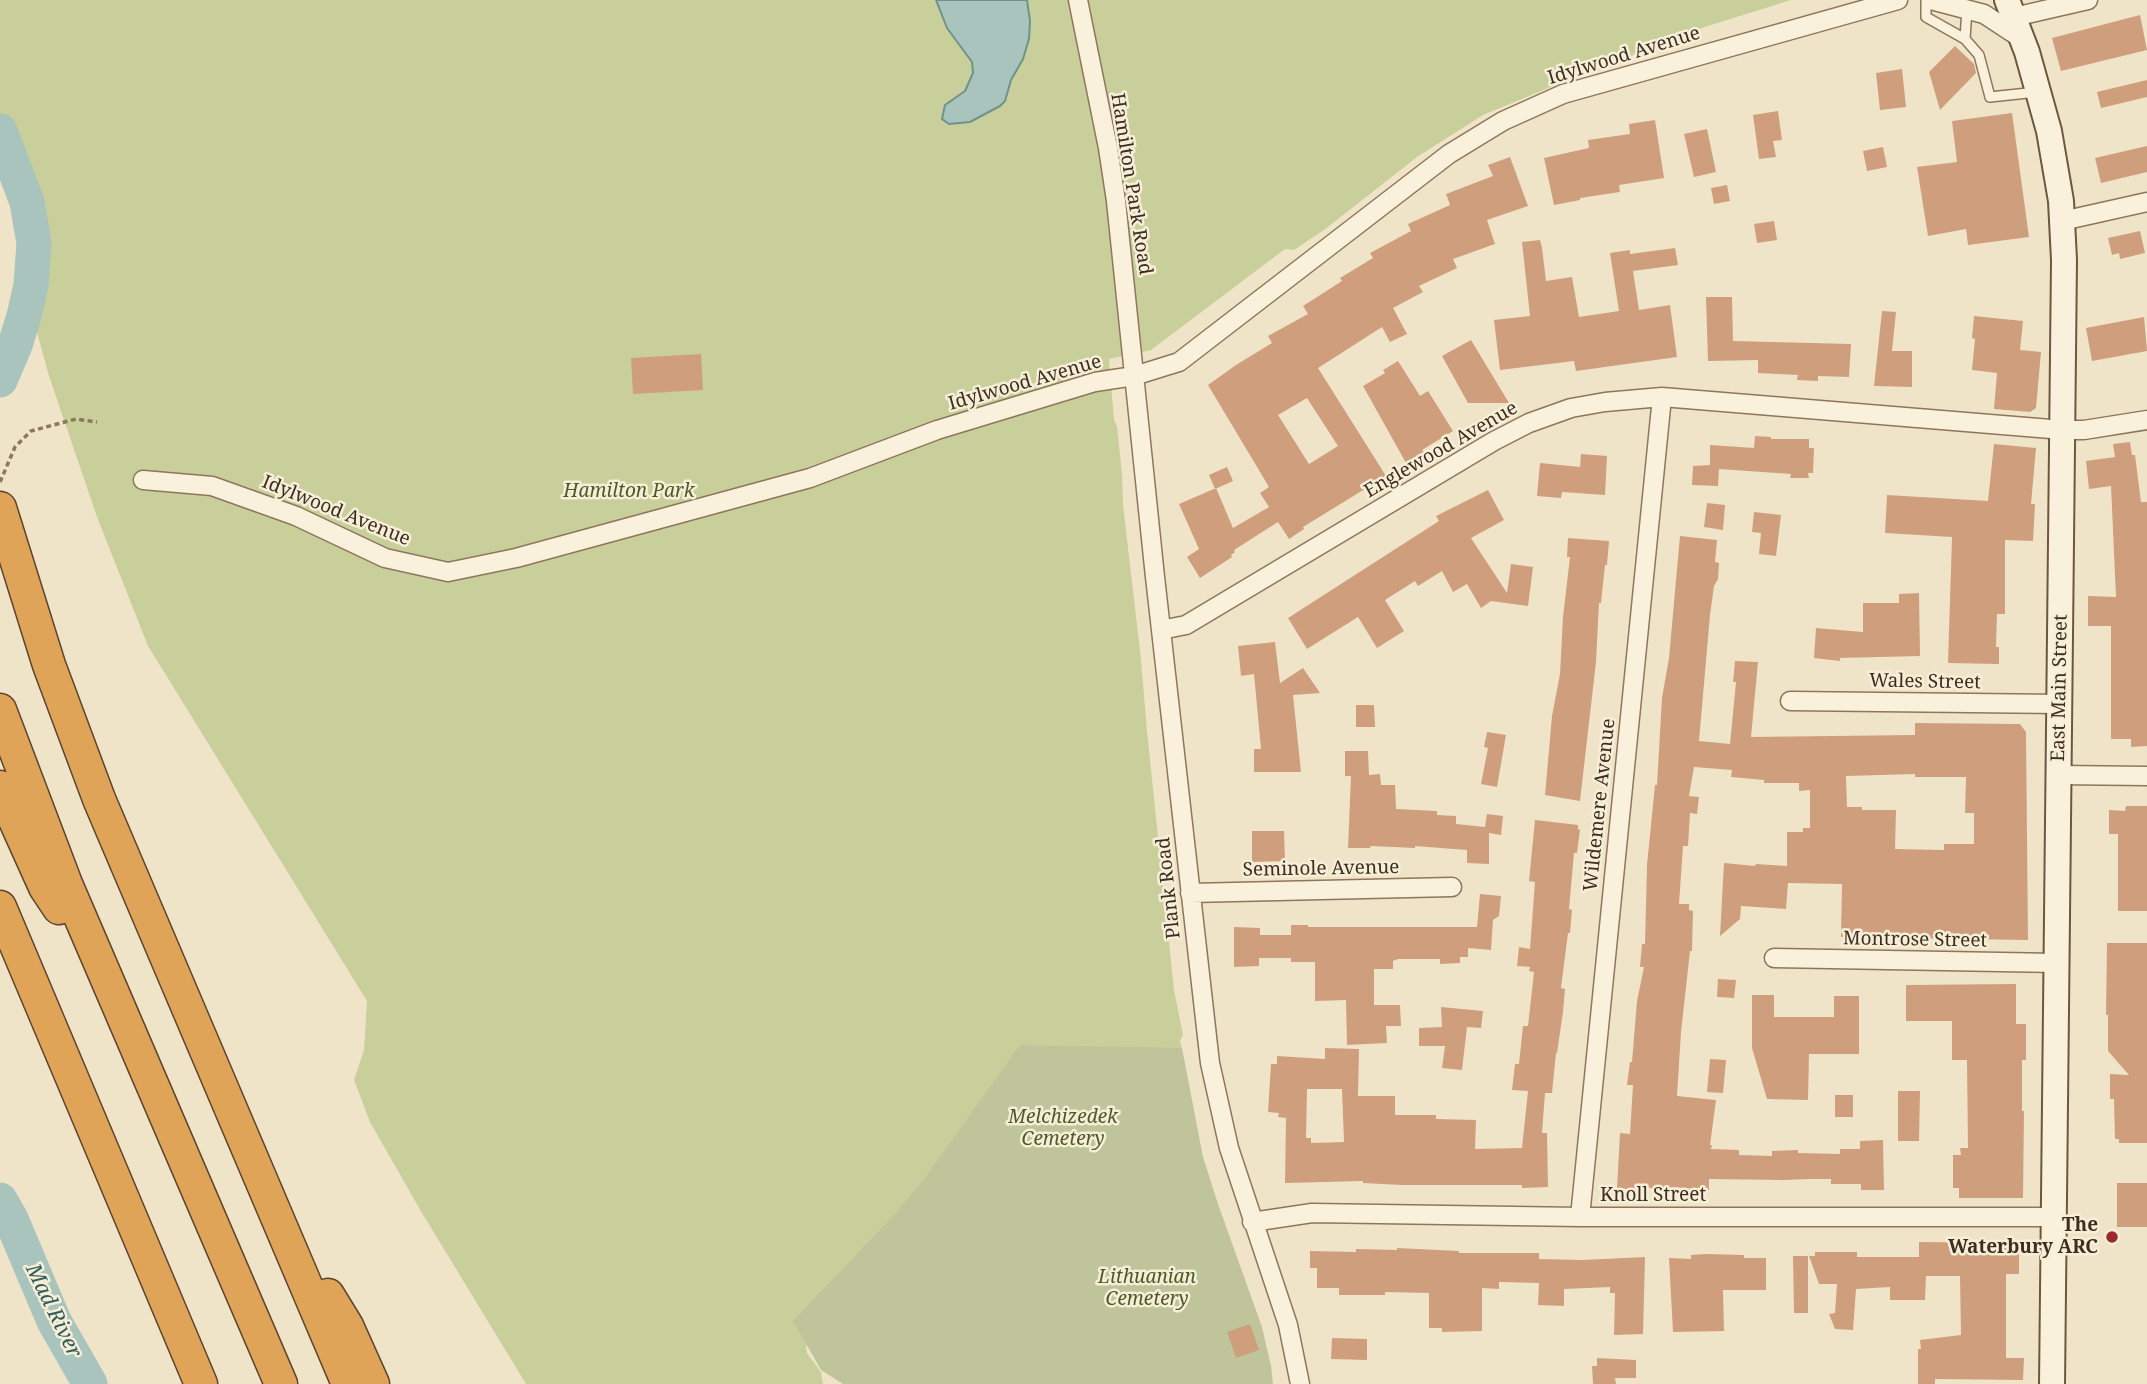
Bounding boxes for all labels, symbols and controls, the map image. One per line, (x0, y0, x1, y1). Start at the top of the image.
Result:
street label: Idylwood Avenue (1545, 22, 1703, 90)
street label: Hamilton Park Road (1105, 92, 1157, 276)
street label: Idylwood Avenue (946, 350, 1104, 416)
street label: Englewood Avenue (1360, 397, 1522, 503)
street label: Idylwood Avenue (258, 471, 414, 551)
park label: Hamilton Park (563, 481, 695, 503)
street label: East Main Street (2047, 614, 2073, 762)
street label: Wales Street (1869, 670, 1981, 694)
street label: Wildemere Avenue (1580, 717, 1620, 893)
street label: Plank Road (1152, 836, 1186, 940)
street label: Seminole Avenue (1242, 856, 1400, 882)
street label: Montrose Street (1843, 927, 1987, 953)
park label: Melchizedek Cemetery (1008, 1107, 1118, 1151)
street label: Knoll Street (1600, 1185, 1706, 1207)
place label: The Waterbury ARC (1948, 1215, 2098, 1259)
marker: The Waterbury ARC (2104, 1229, 2120, 1245)
water label: Mad River (19, 1260, 87, 1362)
park label: Lithuanian Cemetery (1098, 1267, 1196, 1311)

